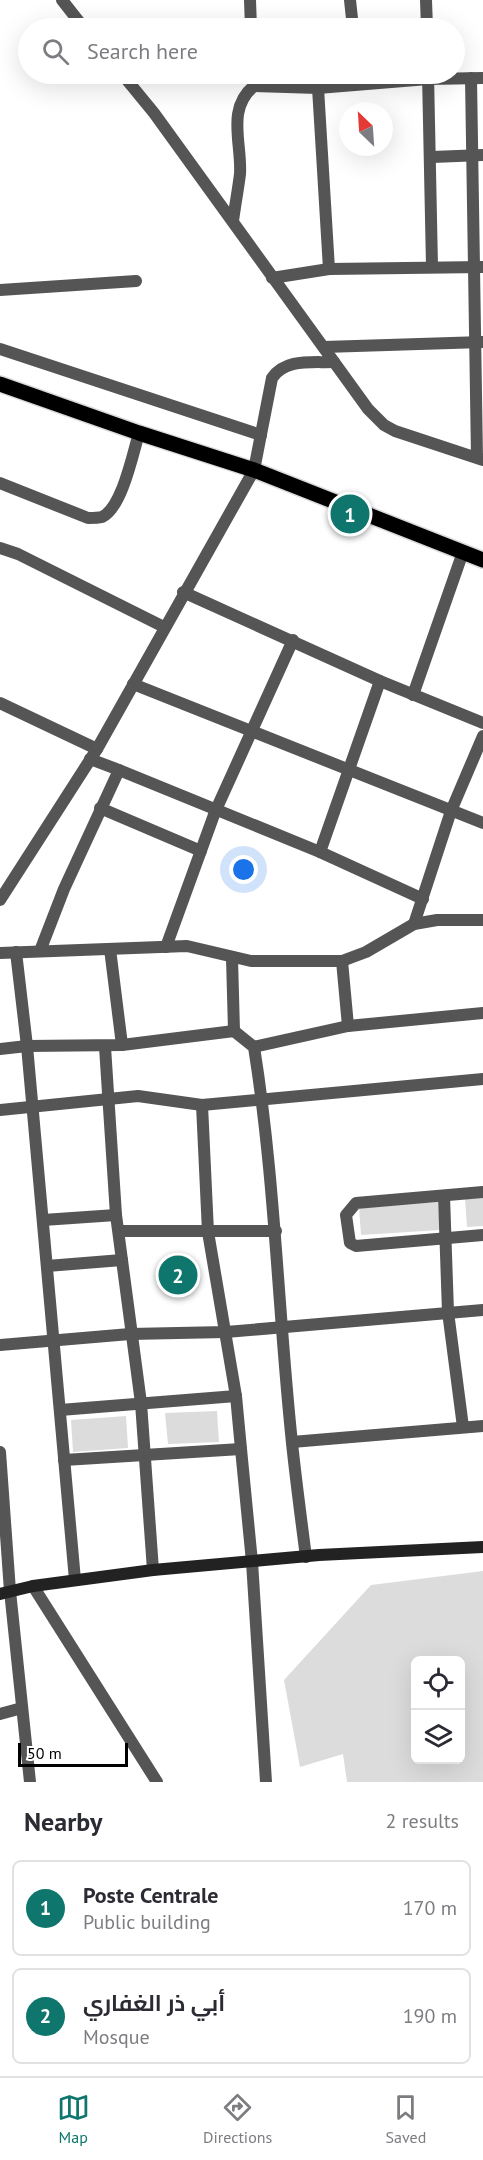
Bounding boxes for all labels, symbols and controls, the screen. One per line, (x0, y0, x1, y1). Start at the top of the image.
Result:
search box (18, 18, 465, 84)
icon: search (39, 35, 72, 68)
text: Search here (87, 37, 198, 65)
north arrow (339, 102, 393, 156)
pin: 1 (330, 492, 370, 536)
your location (229, 855, 258, 884)
pin: 2 (158, 1252, 198, 1298)
map controls (411, 1656, 465, 1764)
button: locate (411, 1656, 465, 1710)
button: layers (411, 1710, 465, 1764)
scale bar (18, 1740, 128, 1768)
text: 50 m (27, 1743, 62, 1763)
text: Nearby (24, 1805, 102, 1838)
text: 2 results (386, 1808, 459, 1834)
text: Poste Centrale (83, 1881, 219, 1909)
text: 1 (40, 1895, 51, 1921)
text: 170 m (403, 1895, 457, 1921)
text: Public building (83, 1909, 211, 1935)
text: أبي ذر الغفاري (83, 1989, 225, 2017)
text: 2 (40, 2003, 51, 2029)
text: 190 m (403, 2003, 457, 2029)
text: Mosque (83, 2024, 150, 2050)
tab: Map (57, 2091, 90, 2147)
tab: Directions (203, 2091, 272, 2147)
tab: Saved (386, 2091, 426, 2147)

